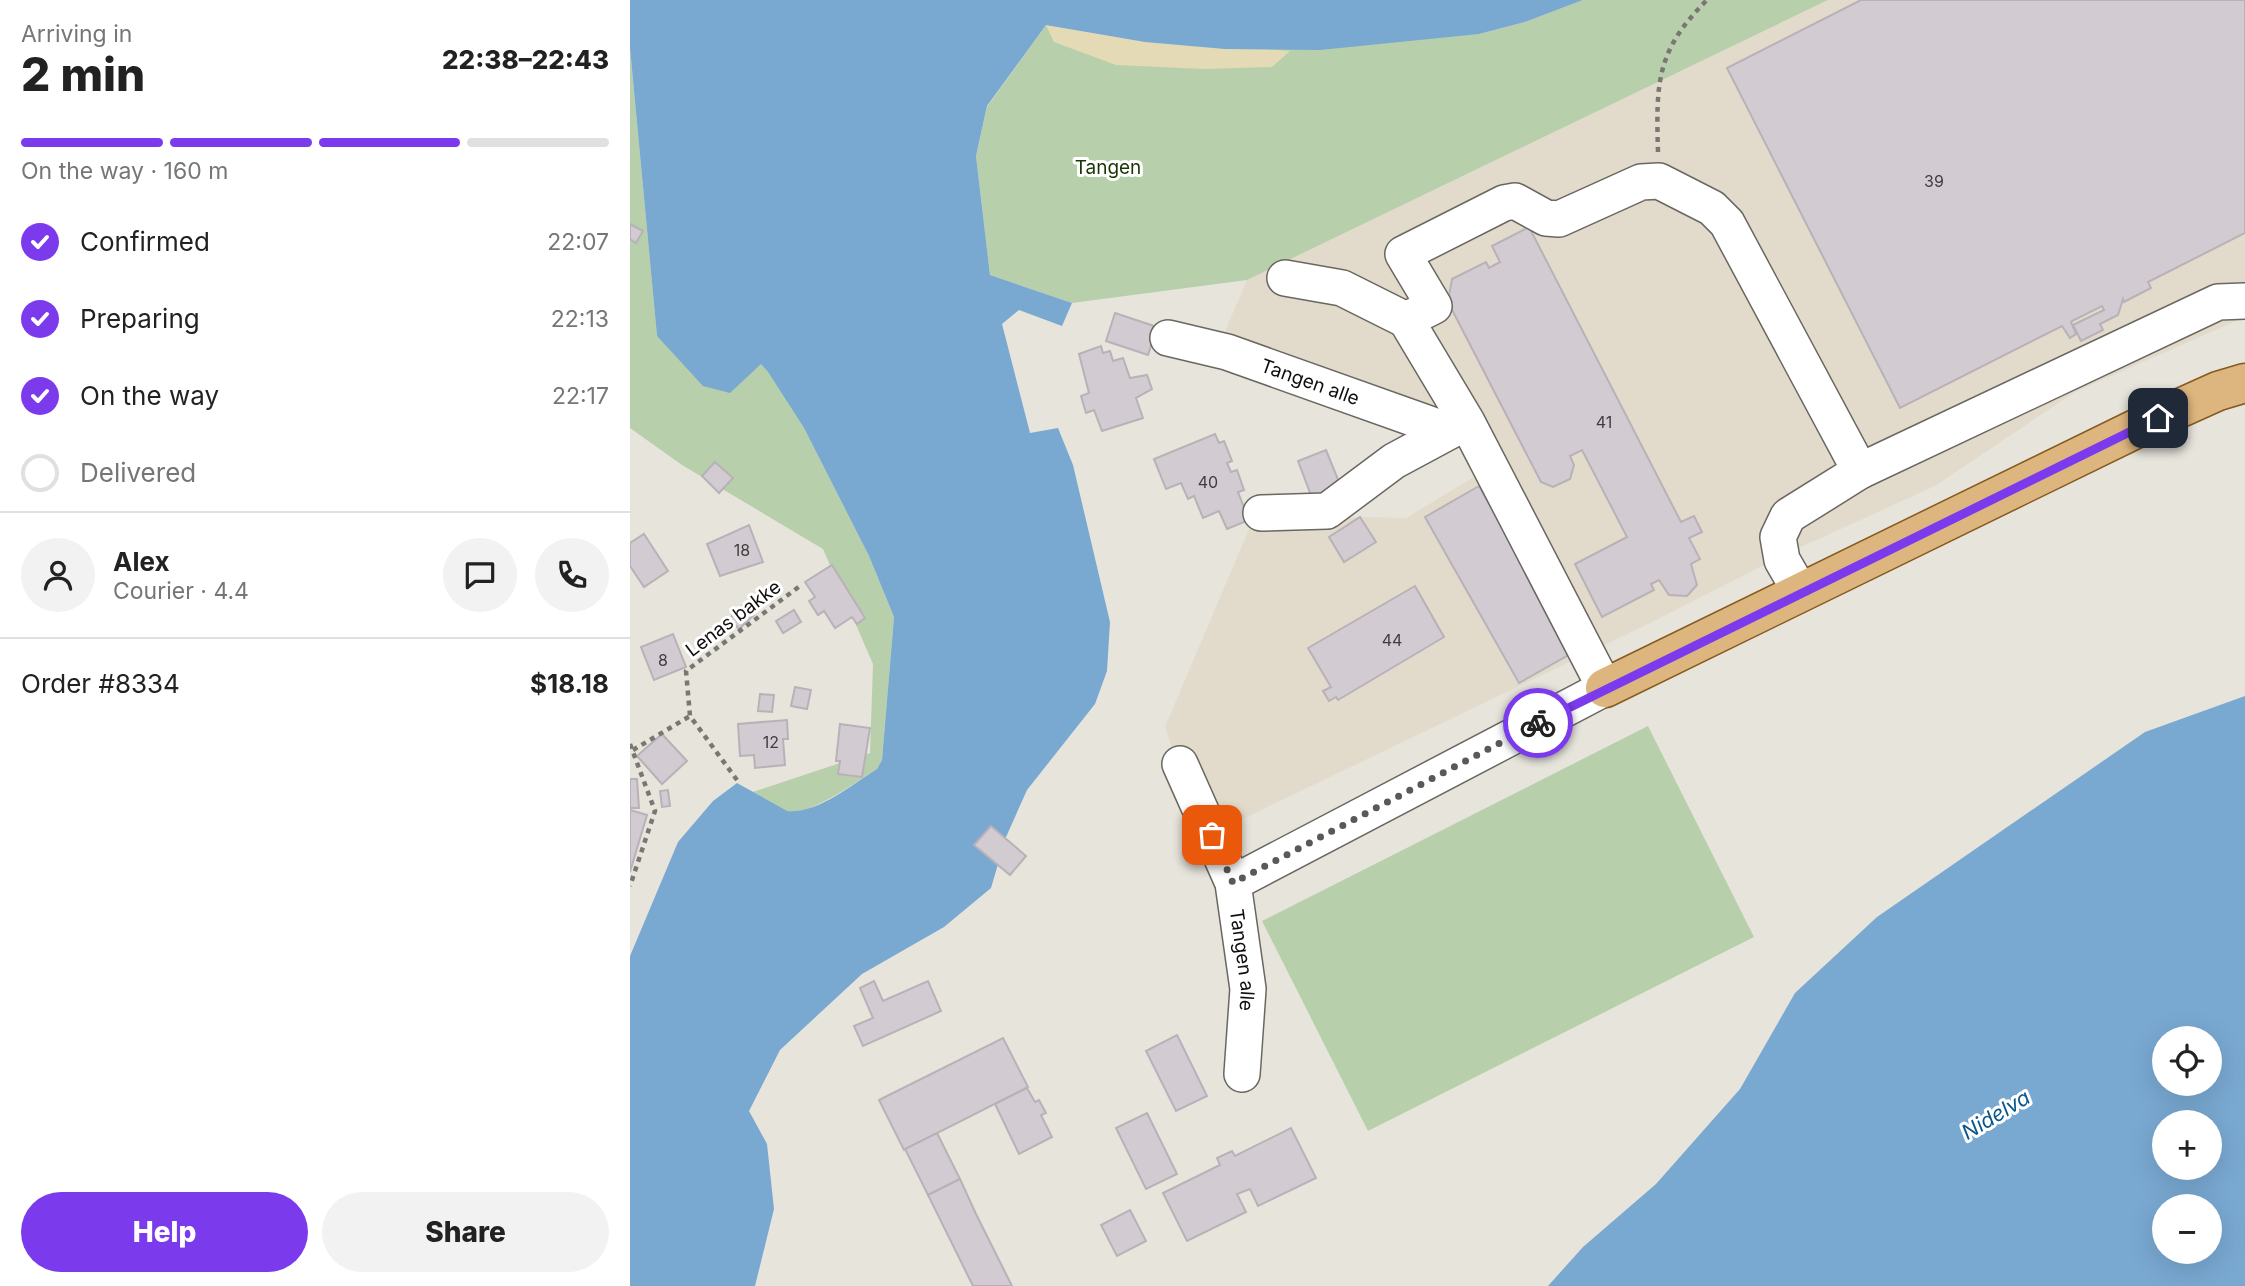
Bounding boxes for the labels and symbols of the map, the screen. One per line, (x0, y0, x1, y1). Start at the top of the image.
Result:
park label: Tangen (1075, 156, 1141, 179)
house number: 39 (1924, 171, 1944, 191)
street label: Tangen alle (1258, 354, 1362, 410)
pin (2128, 388, 2188, 448)
house number: 41 (1596, 412, 1612, 432)
house number: 40 (1198, 472, 1218, 492)
house number: 18 (734, 540, 750, 560)
street label: Lenas bakke (681, 575, 785, 662)
house number: 44 (1382, 630, 1402, 650)
house number: 8 (658, 650, 668, 670)
courier (1503, 688, 1573, 758)
house number: 12 (763, 732, 779, 752)
pin (1182, 805, 1242, 865)
street label: Tangen alle (1225, 907, 1259, 1012)
water label: Nidelva (1957, 1084, 2035, 1145)

